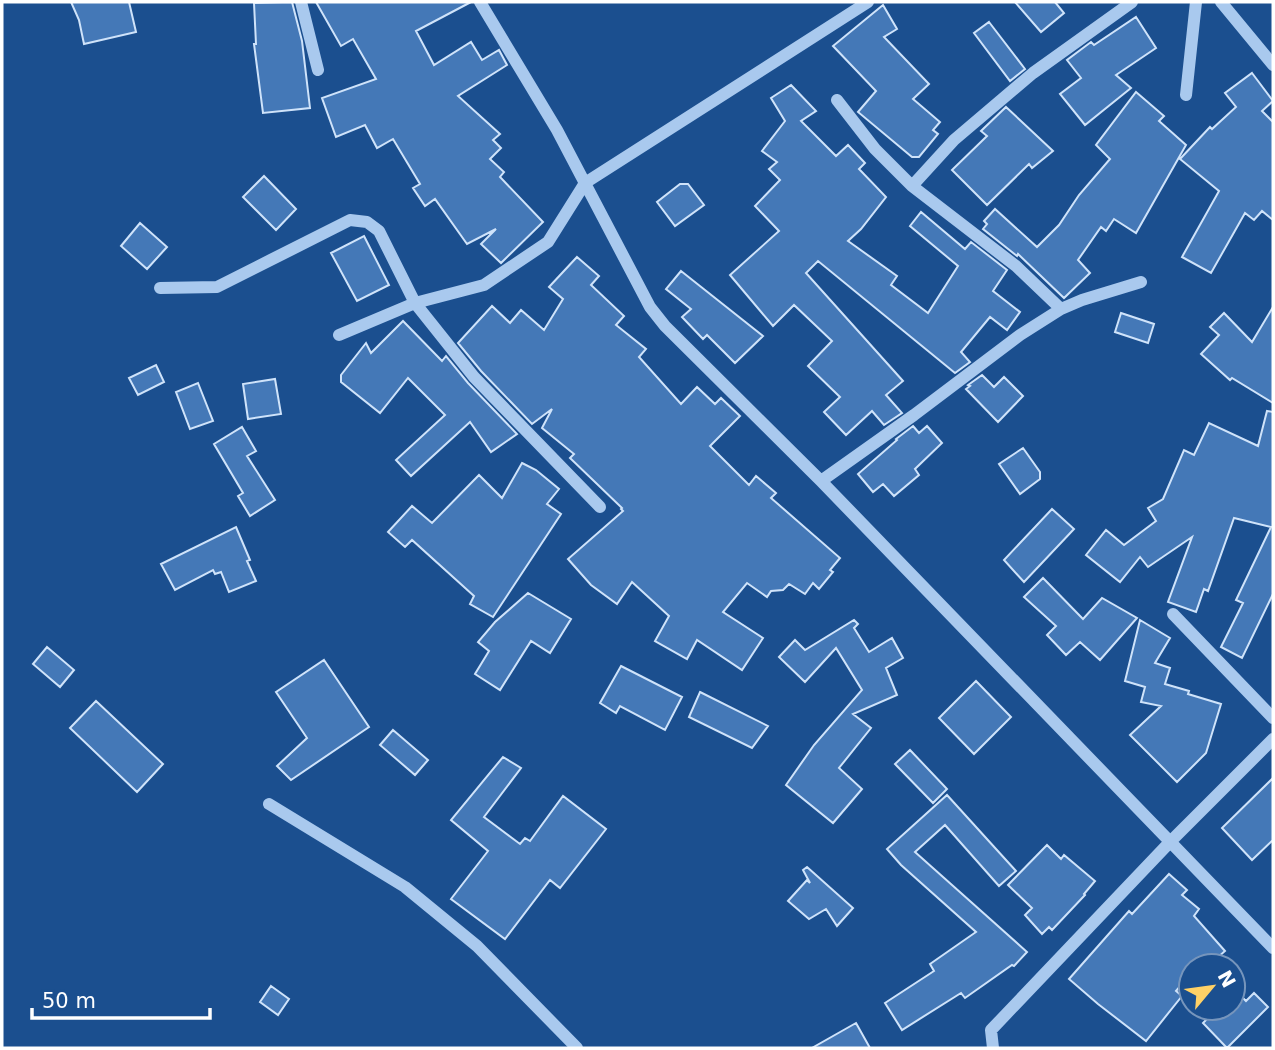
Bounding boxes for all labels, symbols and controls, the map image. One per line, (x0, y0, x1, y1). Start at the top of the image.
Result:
north arrow (1177, 952, 1247, 1022)
text: N (1213, 966, 1240, 991)
scale bar (32, 976, 210, 1020)
text: 50 m (42, 989, 96, 1013)

